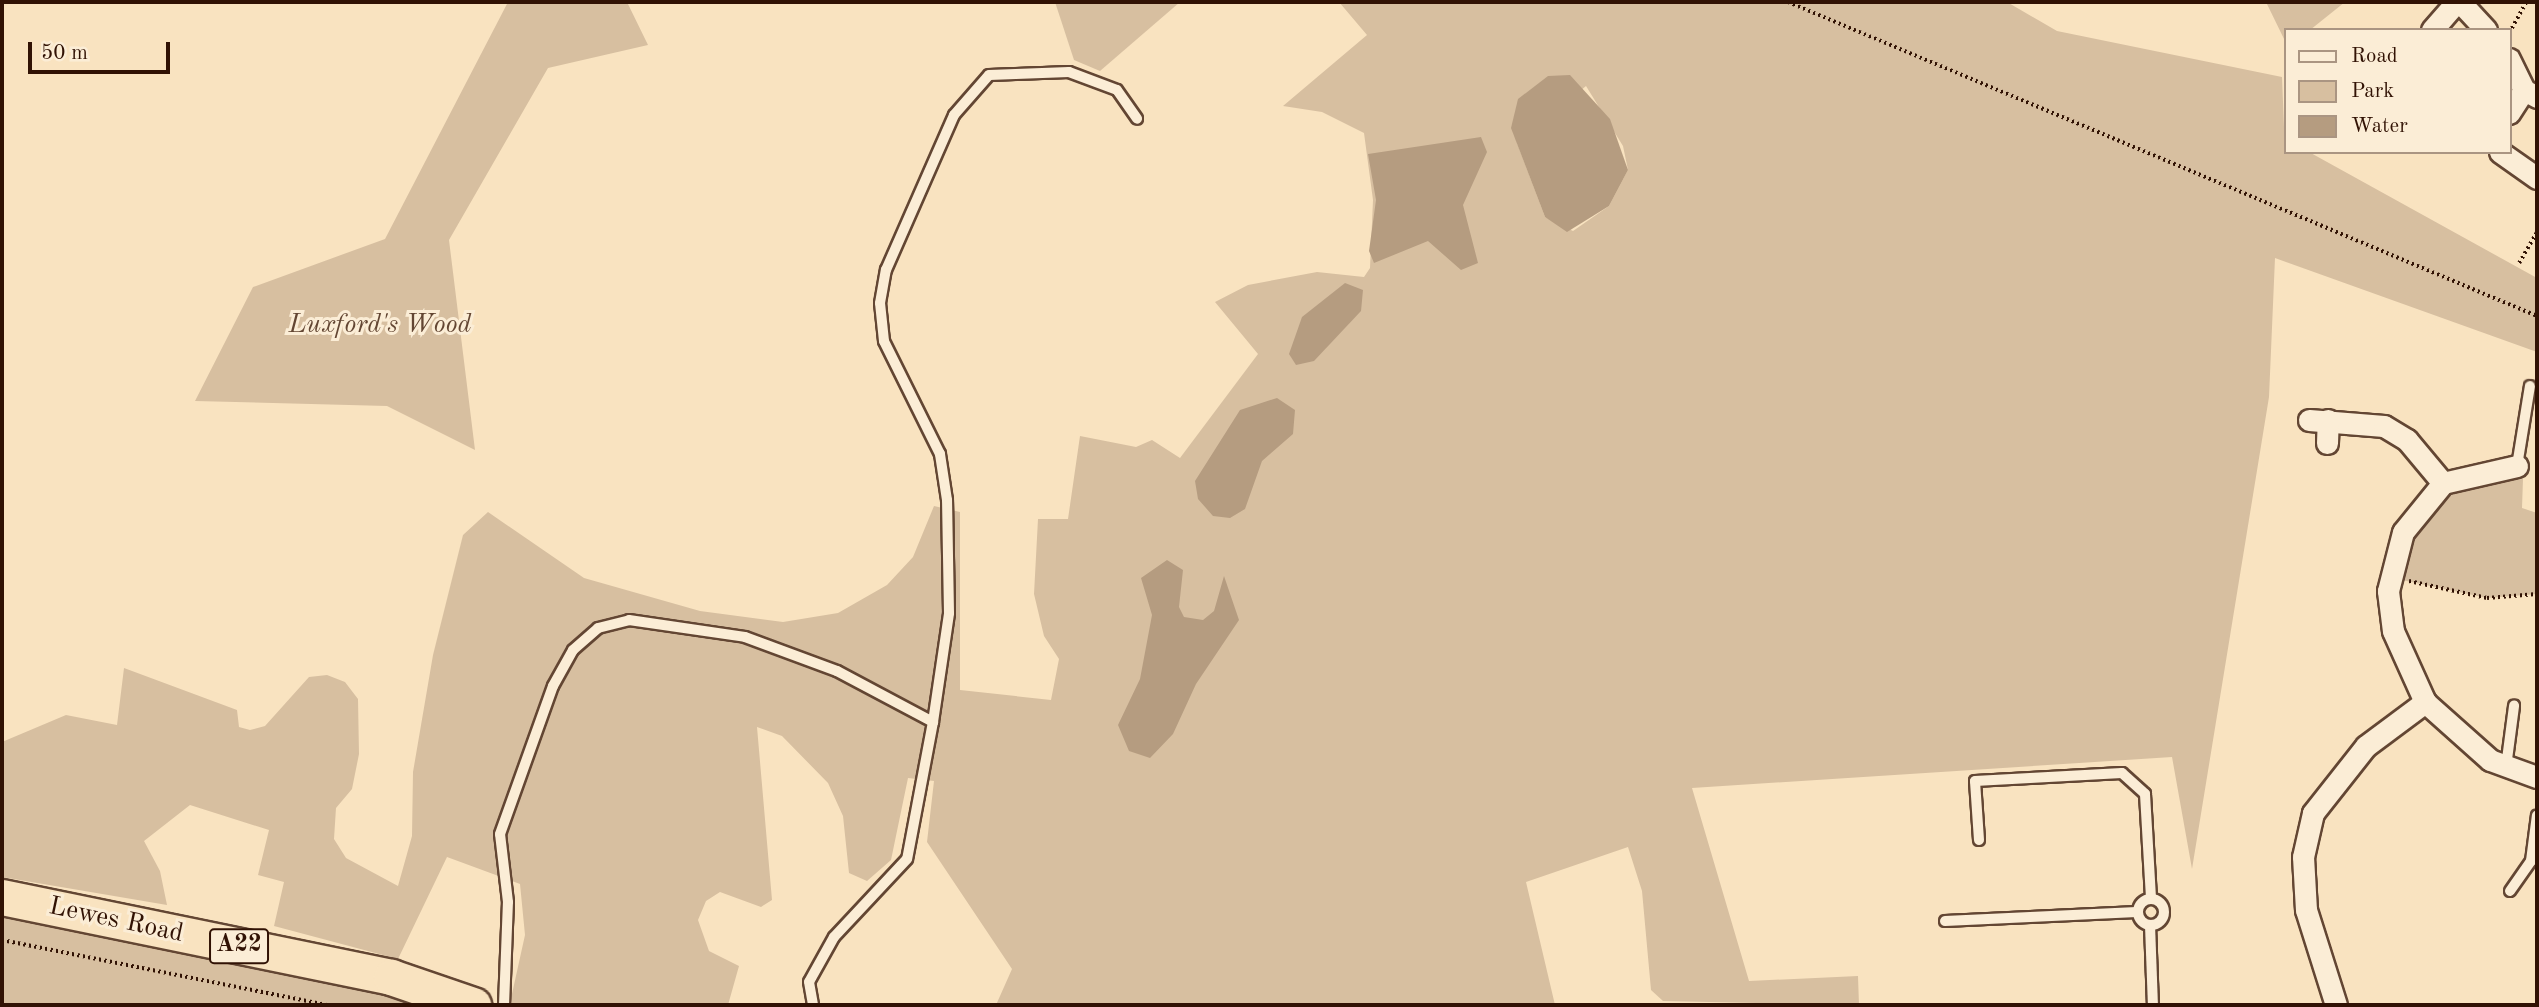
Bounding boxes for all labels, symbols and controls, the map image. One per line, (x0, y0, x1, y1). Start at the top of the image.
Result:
scale bar (32, 28, 173, 72)
legend (2284, 28, 2511, 154)
text: 50 m (41, 43, 88, 64)
text: Road (2351, 46, 2398, 67)
text: Park (2351, 81, 2394, 102)
text: Water (2351, 116, 2408, 137)
park label: Luxford's Wood (289, 310, 471, 342)
street label: Lewes Road (46, 892, 186, 950)
road number: A22 (208, 926, 270, 966)

